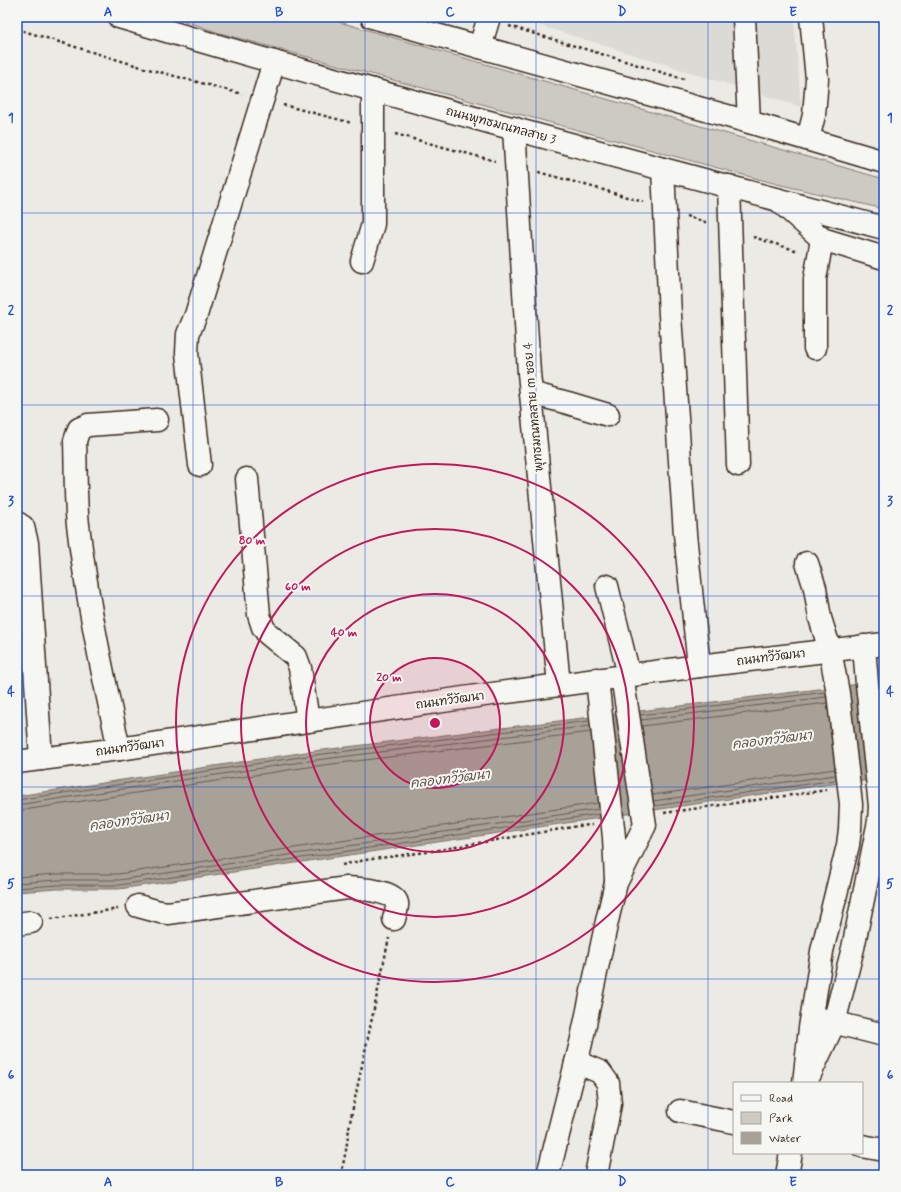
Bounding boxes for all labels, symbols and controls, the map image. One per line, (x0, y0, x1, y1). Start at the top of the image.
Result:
text: A (104, 4, 112, 21)
text: B (275, 4, 284, 21)
text: C (445, 4, 455, 21)
text: D (618, 4, 627, 21)
text: E (789, 4, 797, 21)
street label: ถนนพุทธมณฑลสาย 3 (444, 104, 558, 149)
text: 1 (8, 110, 14, 127)
text: 1 (887, 110, 893, 127)
text: 2 (8, 302, 15, 319)
text: 2 (887, 302, 894, 319)
street label: พุทธมณทลสาย ๓ ซอย 4 (520, 341, 548, 473)
text: 3 (8, 493, 14, 510)
text: 3 (887, 493, 893, 510)
text: 80 m (239, 533, 266, 549)
text: 60 m (285, 579, 311, 595)
text: 40 m (331, 625, 358, 641)
street label: ถนนทวีวัฒนา (736, 646, 806, 670)
text: 20 m (376, 670, 402, 686)
text: 4 (7, 684, 15, 701)
text: 4 (886, 684, 894, 701)
street label: ถนนทวีวัฒนา (415, 688, 486, 714)
centre of rings (428, 716, 442, 730)
water label: คลองทวีวัฒนา (731, 726, 814, 754)
street label: ถนนทวีวัฒนา (95, 735, 166, 761)
water label: คลองทวีวัฒนา (409, 765, 492, 793)
water label: คลองทวีวัฒนา (88, 806, 171, 835)
text: 5 (7, 876, 15, 893)
text: 5 (886, 876, 894, 893)
text: 6 (8, 1067, 15, 1084)
text: 6 (887, 1067, 894, 1084)
legend (733, 1082, 863, 1154)
text: Road (769, 1091, 793, 1107)
text: Park (769, 1111, 793, 1127)
text: Water (769, 1131, 801, 1147)
text: A (104, 1174, 112, 1191)
text: B (275, 1174, 284, 1191)
text: C (445, 1174, 455, 1191)
text: D (618, 1174, 627, 1191)
text: E (789, 1174, 797, 1191)

